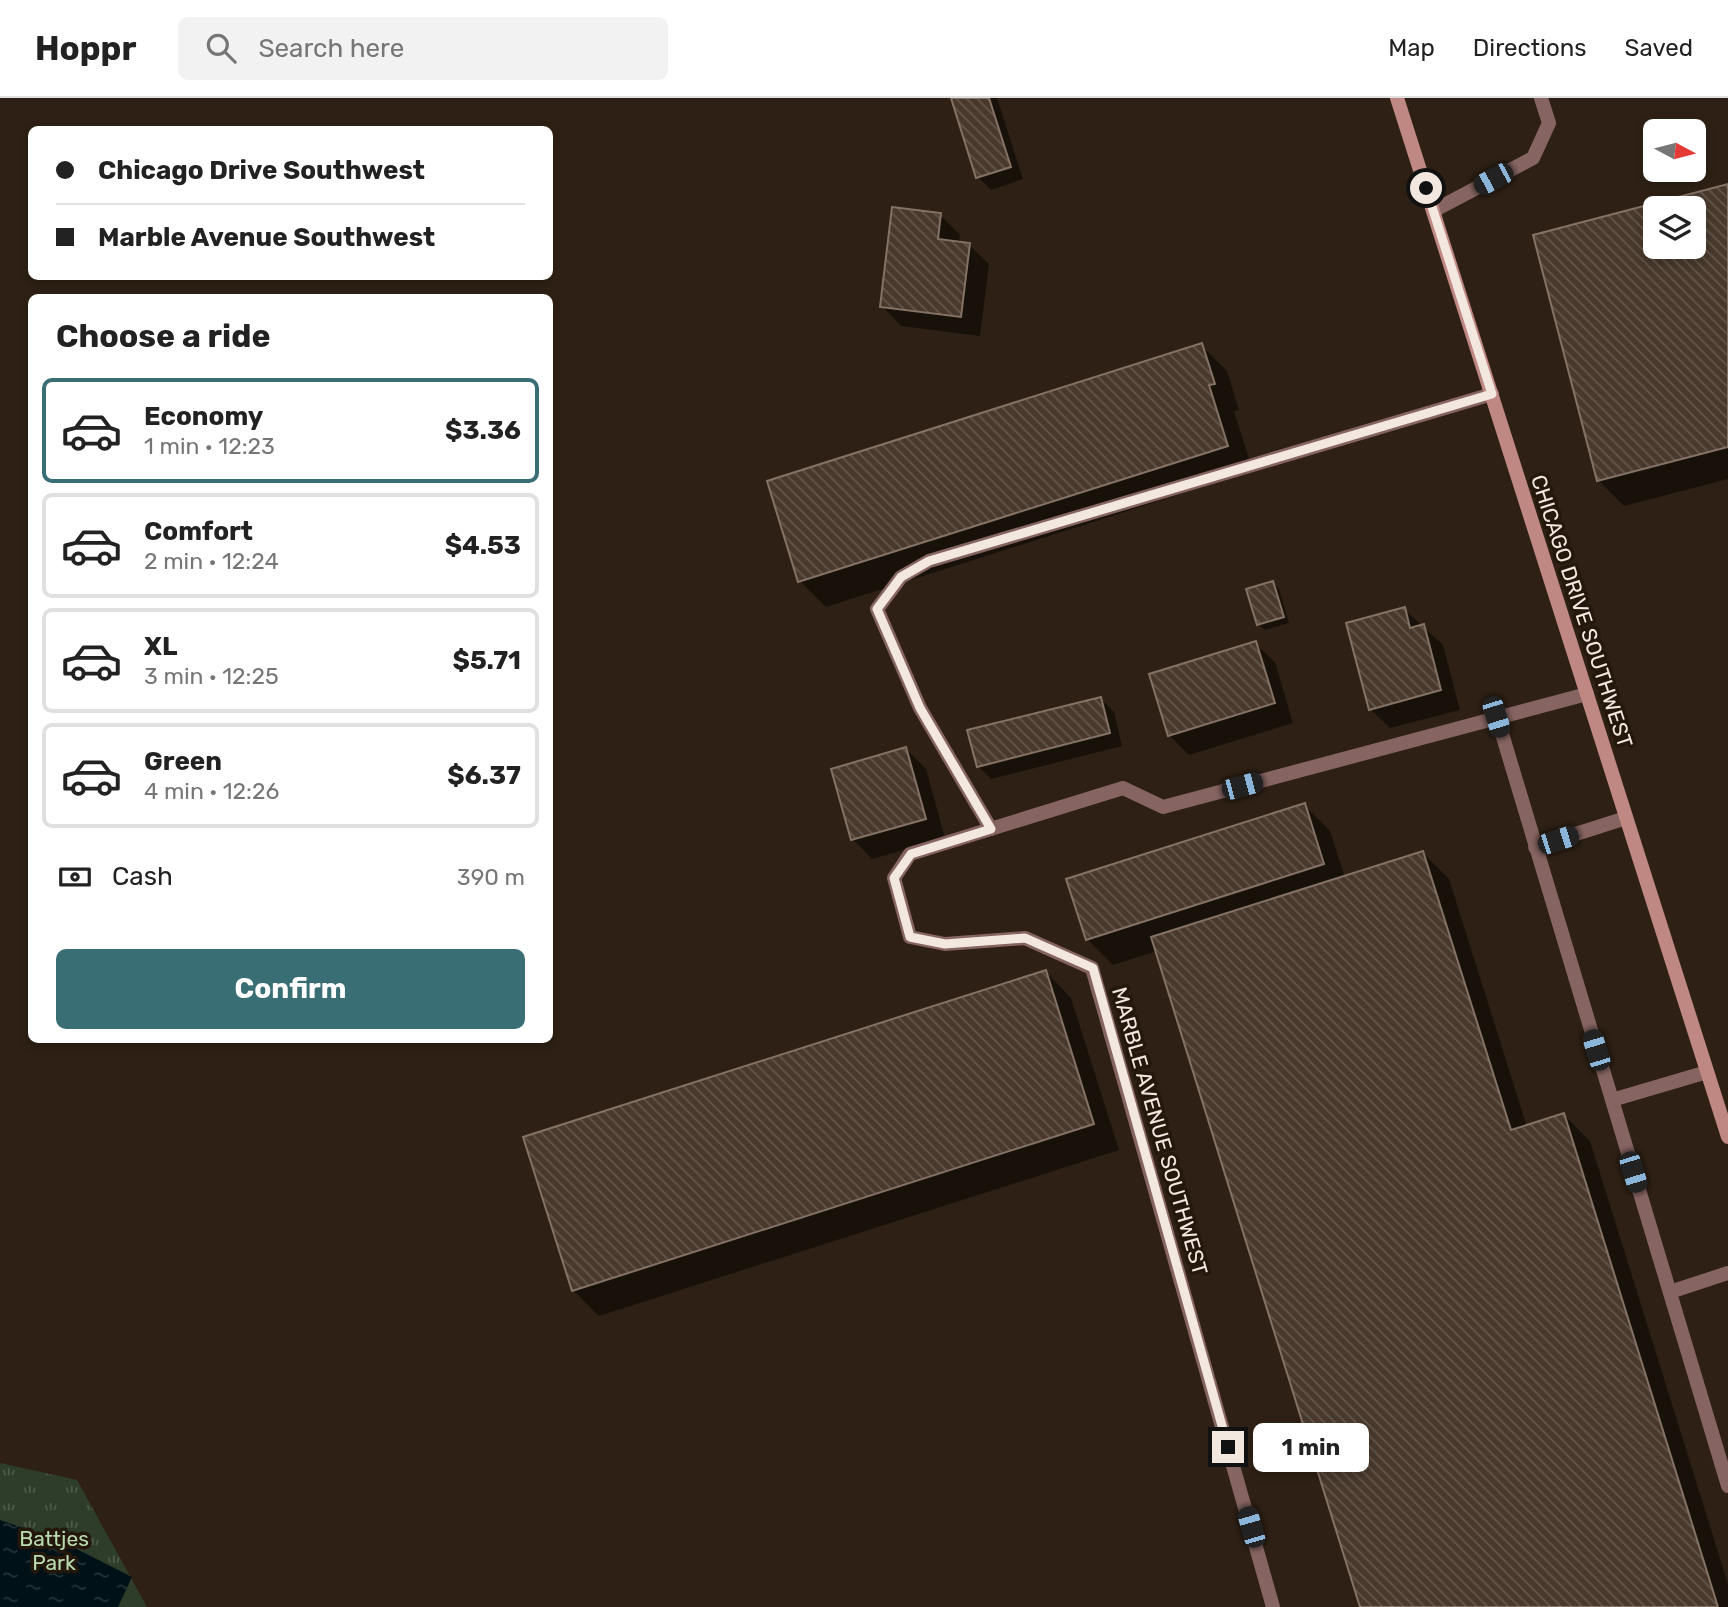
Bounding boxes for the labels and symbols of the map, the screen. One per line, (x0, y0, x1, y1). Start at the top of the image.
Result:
north arrow (1643, 119, 1706, 182)
car (1470, 160, 1517, 198)
route start (1410, 172, 1442, 204)
street label: CHICAGO DRIVE SOUTHWEST (1526, 471, 1638, 751)
car (1480, 694, 1513, 740)
car (1219, 770, 1266, 802)
car (1535, 824, 1582, 856)
street label: MARBLE AVENUE SOUTHWEST (1107, 984, 1213, 1278)
car (1580, 1027, 1613, 1073)
car (1617, 1149, 1650, 1195)
callout: 1 min (1252, 1422, 1368, 1472)
route end (1212, 1431, 1244, 1463)
car (1236, 1504, 1267, 1550)
park label: Battjes Park (19, 1526, 89, 1575)

